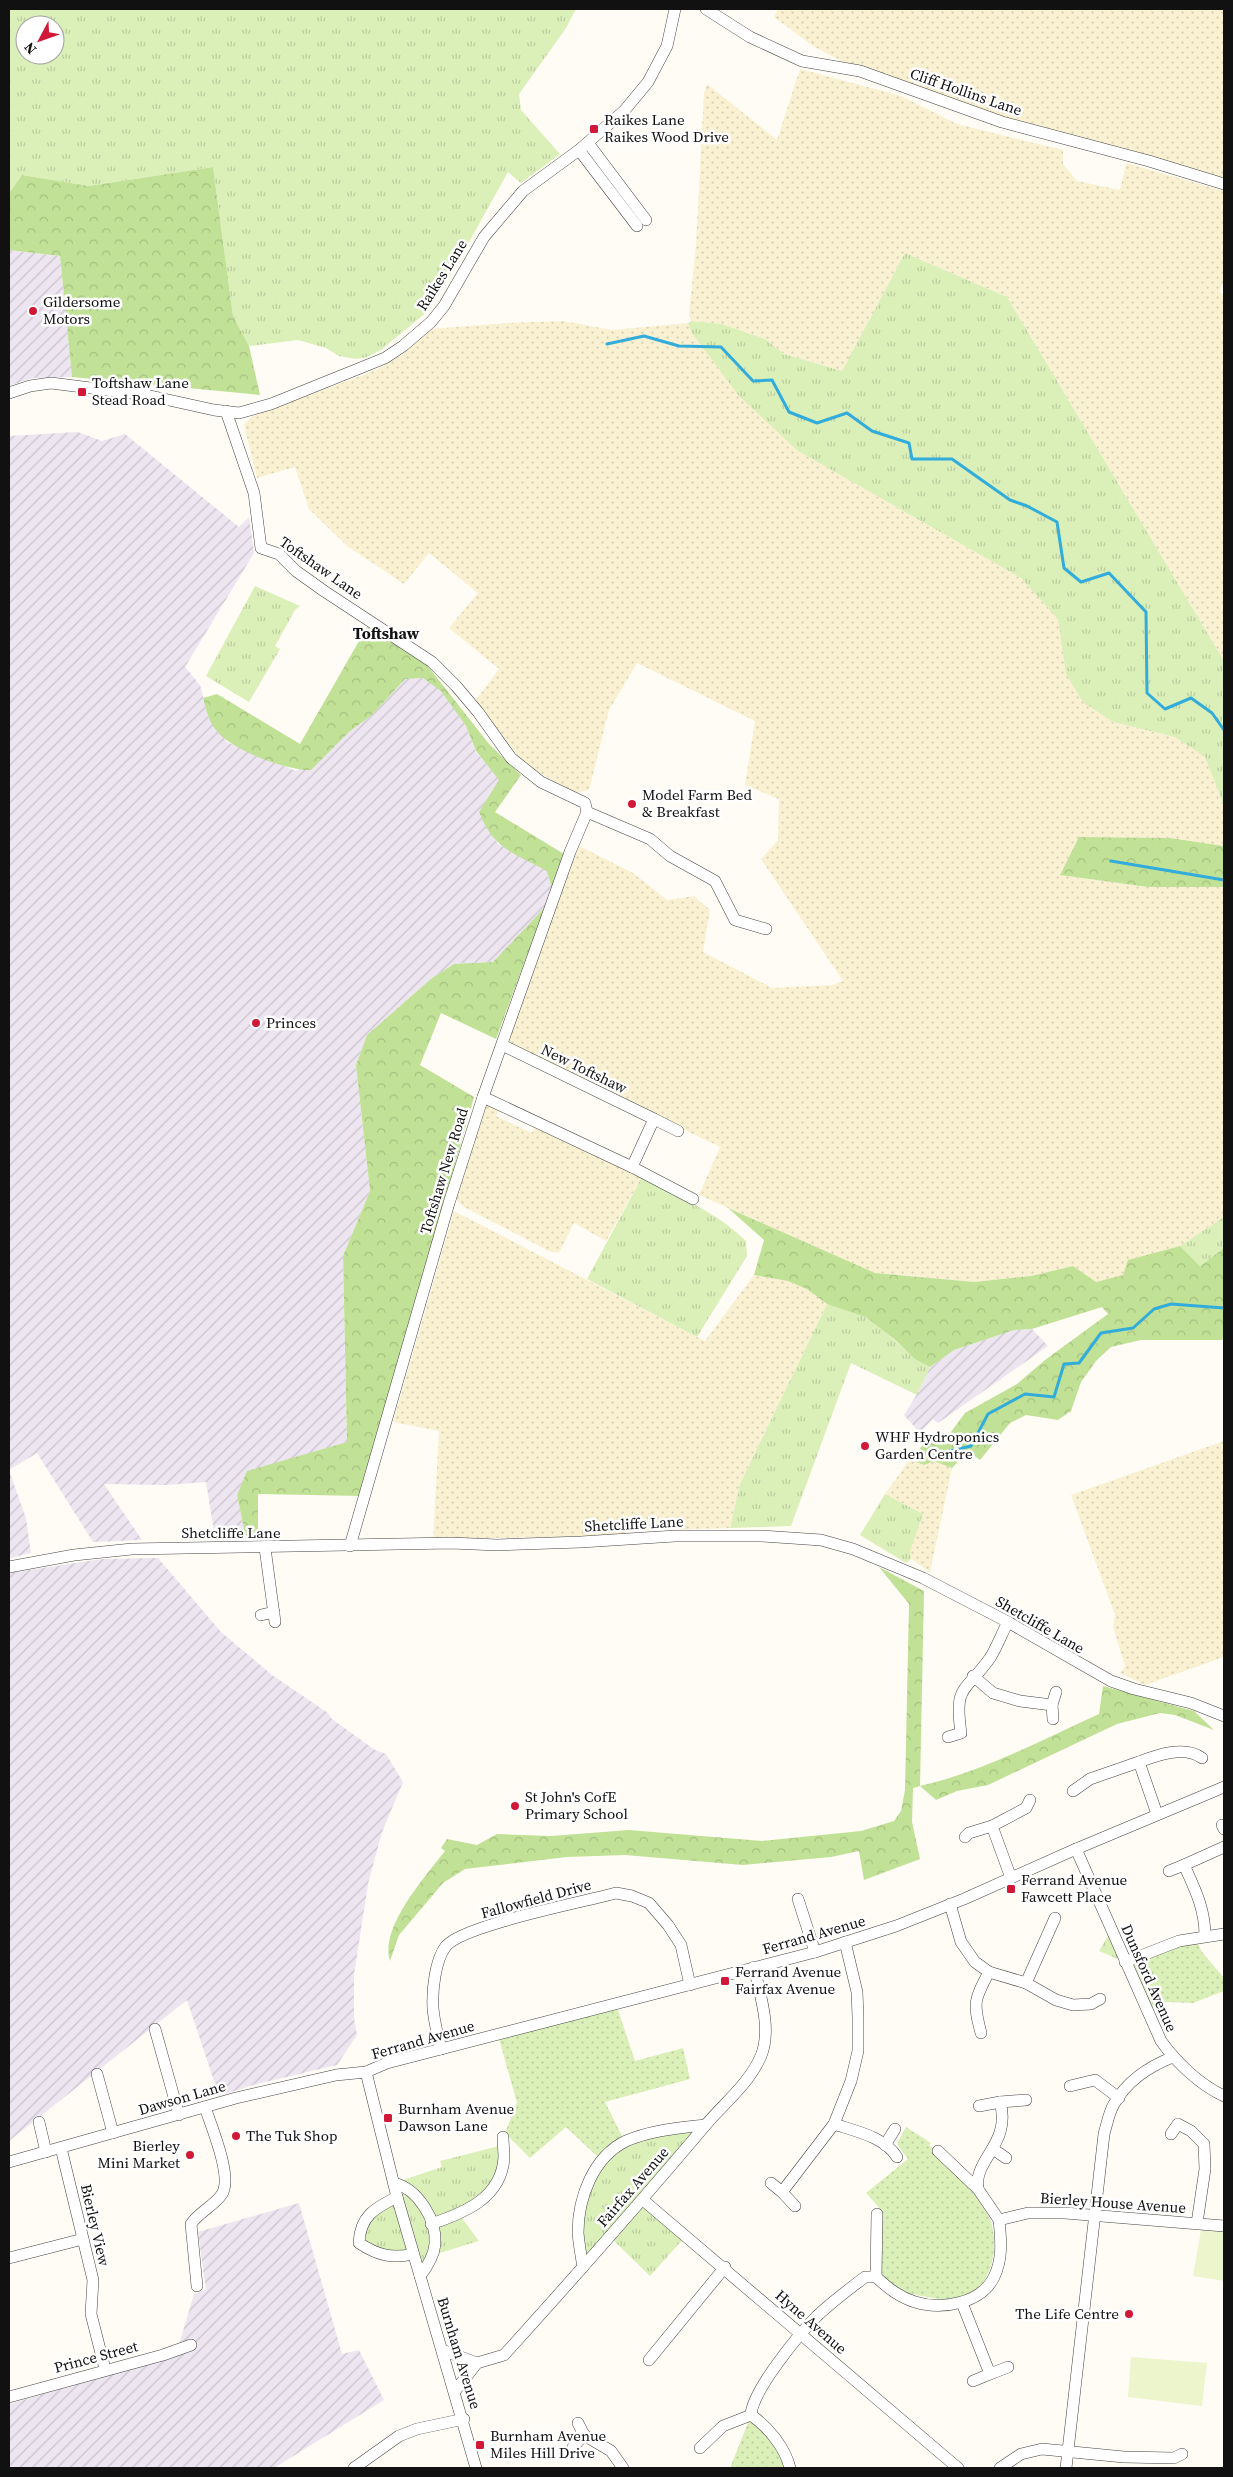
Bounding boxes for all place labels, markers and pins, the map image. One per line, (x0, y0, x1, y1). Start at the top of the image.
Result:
place label: Raikes Lane Raikes Wood Drive (604, 109, 729, 147)
marker: Raikes Lane Raikes Wood Drive (588, 123, 600, 135)
place label: Gildersome Motors (43, 291, 121, 329)
marker: Gildersome Motors (27, 305, 39, 317)
place label: Toftshaw Lane Stead Road (92, 372, 189, 410)
marker: Toftshaw Lane Stead Road (76, 386, 88, 398)
place label: Model Farm Bed & Breakfast (642, 784, 753, 822)
marker: Model Farm Bed & Breakfast (626, 798, 638, 810)
place label: Princes (266, 1012, 316, 1033)
marker: Princes (250, 1017, 262, 1029)
place label: WHF Hydroponics Garden Centre (875, 1426, 999, 1464)
marker: WHF Hydroponics Garden Centre (859, 1440, 871, 1452)
place label: St John's CofE Primary School (525, 1786, 628, 1824)
marker: St John's CofE Primary School (509, 1800, 521, 1812)
place label: Ferrand Avenue Fawcett Place (1021, 1869, 1127, 1907)
marker: Ferrand Avenue Fawcett Place (1005, 1883, 1017, 1895)
place label: Ferrand Avenue Fairfax Avenue (735, 1961, 841, 1999)
marker: Ferrand Avenue Fairfax Avenue (719, 1975, 731, 1987)
place label: Burnham Avenue Dawson Lane (398, 2098, 514, 2136)
marker: Burnham Avenue Dawson Lane (382, 2112, 394, 2124)
place label: The Tuk Shop (246, 2125, 338, 2146)
marker: The Tuk Shop (230, 2130, 242, 2142)
place label: Bierley Mini Market (98, 2135, 180, 2173)
marker: Bierley Mini Market (184, 2149, 196, 2161)
place label: The Life Centre (1015, 2303, 1119, 2324)
marker: The Life Centre (1123, 2308, 1135, 2320)
place label: Burnham Avenue Miles Hill Drive (490, 2425, 606, 2463)
marker: Burnham Avenue Miles Hill Drive (474, 2439, 486, 2451)

